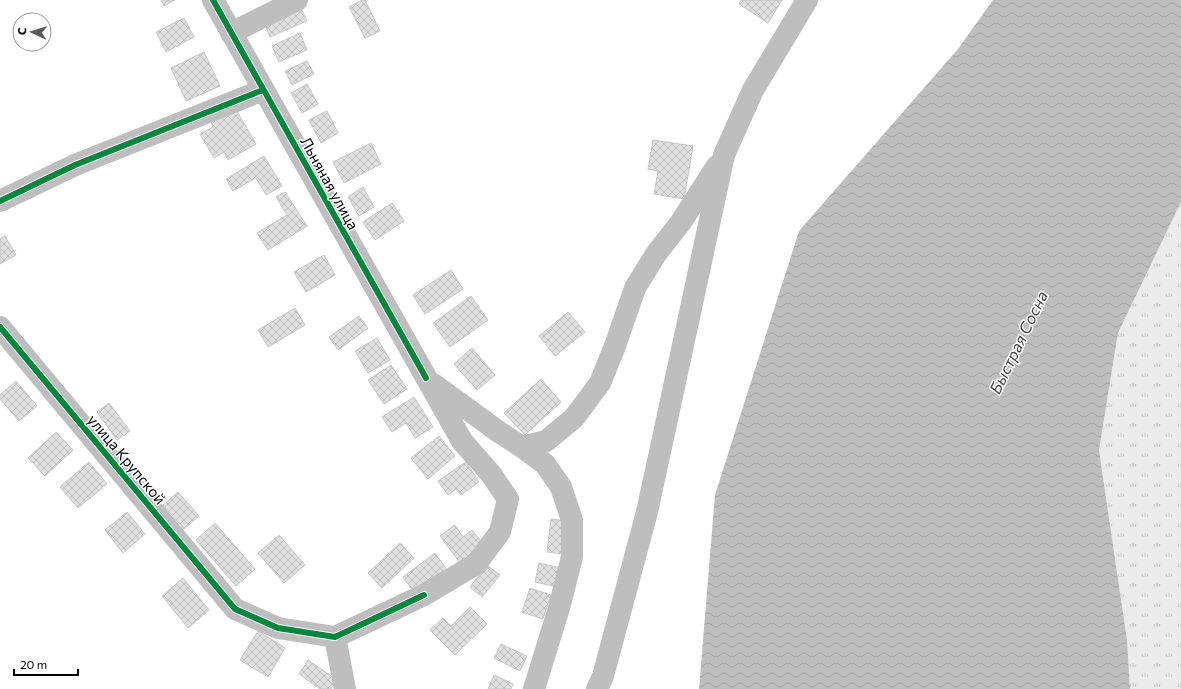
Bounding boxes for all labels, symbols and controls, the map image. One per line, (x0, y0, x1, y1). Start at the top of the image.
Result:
north arrow (12, 12, 52, 52)
text: С (15, 27, 28, 35)
street label: Льняная улица (297, 133, 363, 233)
water label: Быстрая Сосна (985, 287, 1051, 397)
street label: улица Крупской (84, 410, 170, 508)
scale bar (14, 651, 78, 677)
text: 20 m (20, 657, 47, 671)

